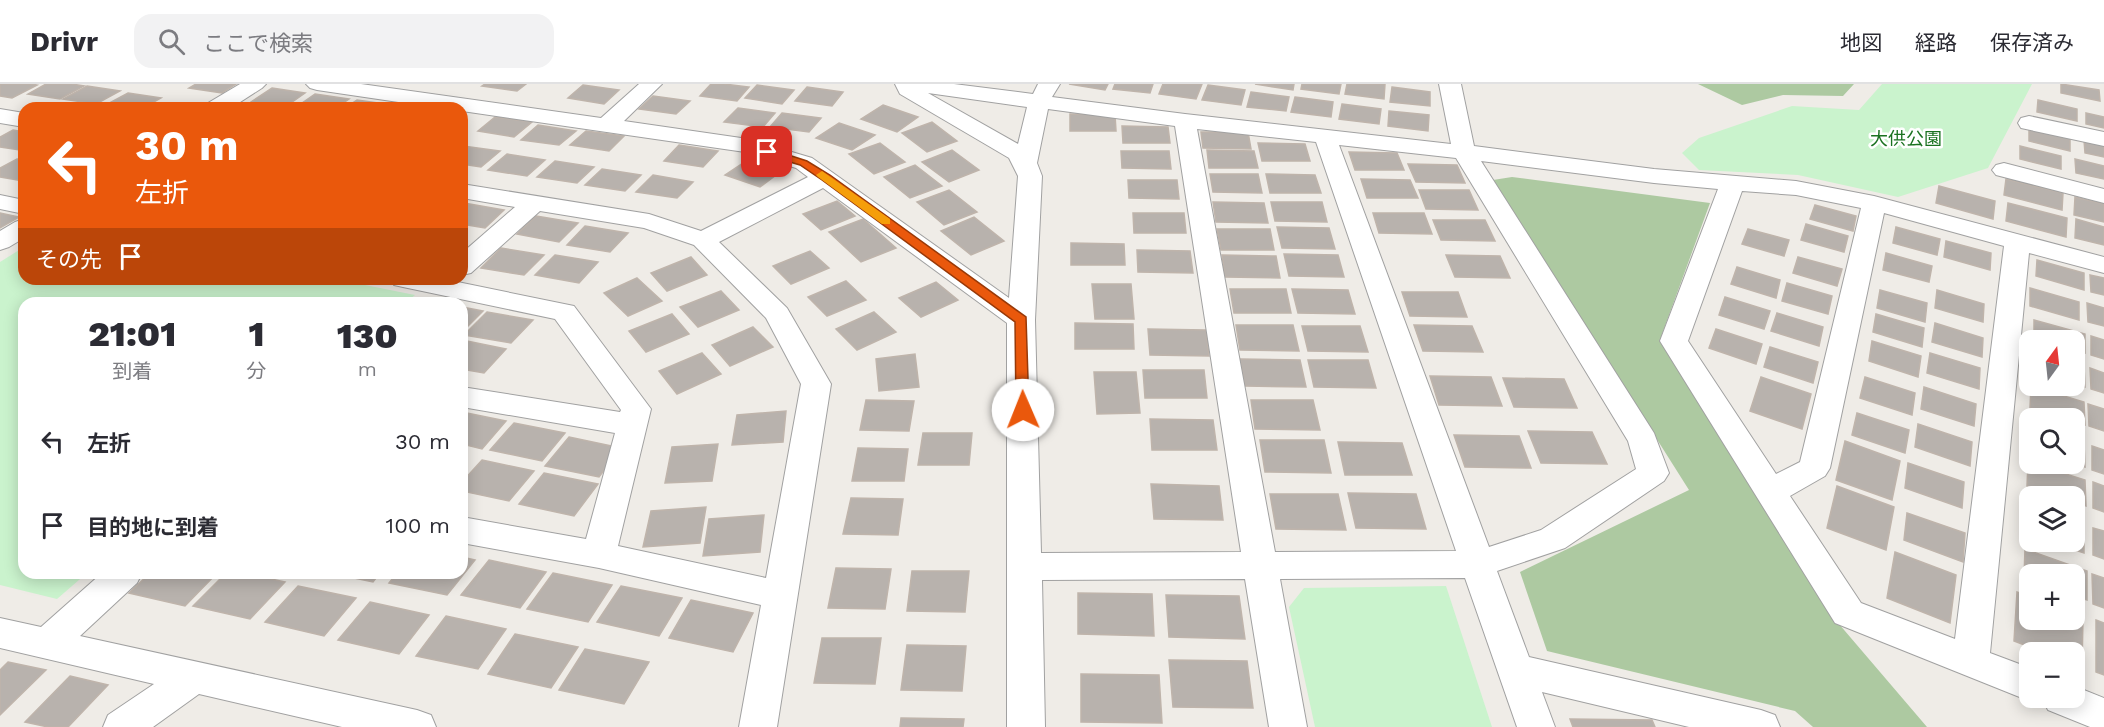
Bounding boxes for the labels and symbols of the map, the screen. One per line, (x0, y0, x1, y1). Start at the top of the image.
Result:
pin (741, 126, 792, 177)
park label: 大供公園 (1870, 128, 1942, 149)
north arrow (2019, 330, 2085, 396)
position arrow (991, 378, 1055, 442)

